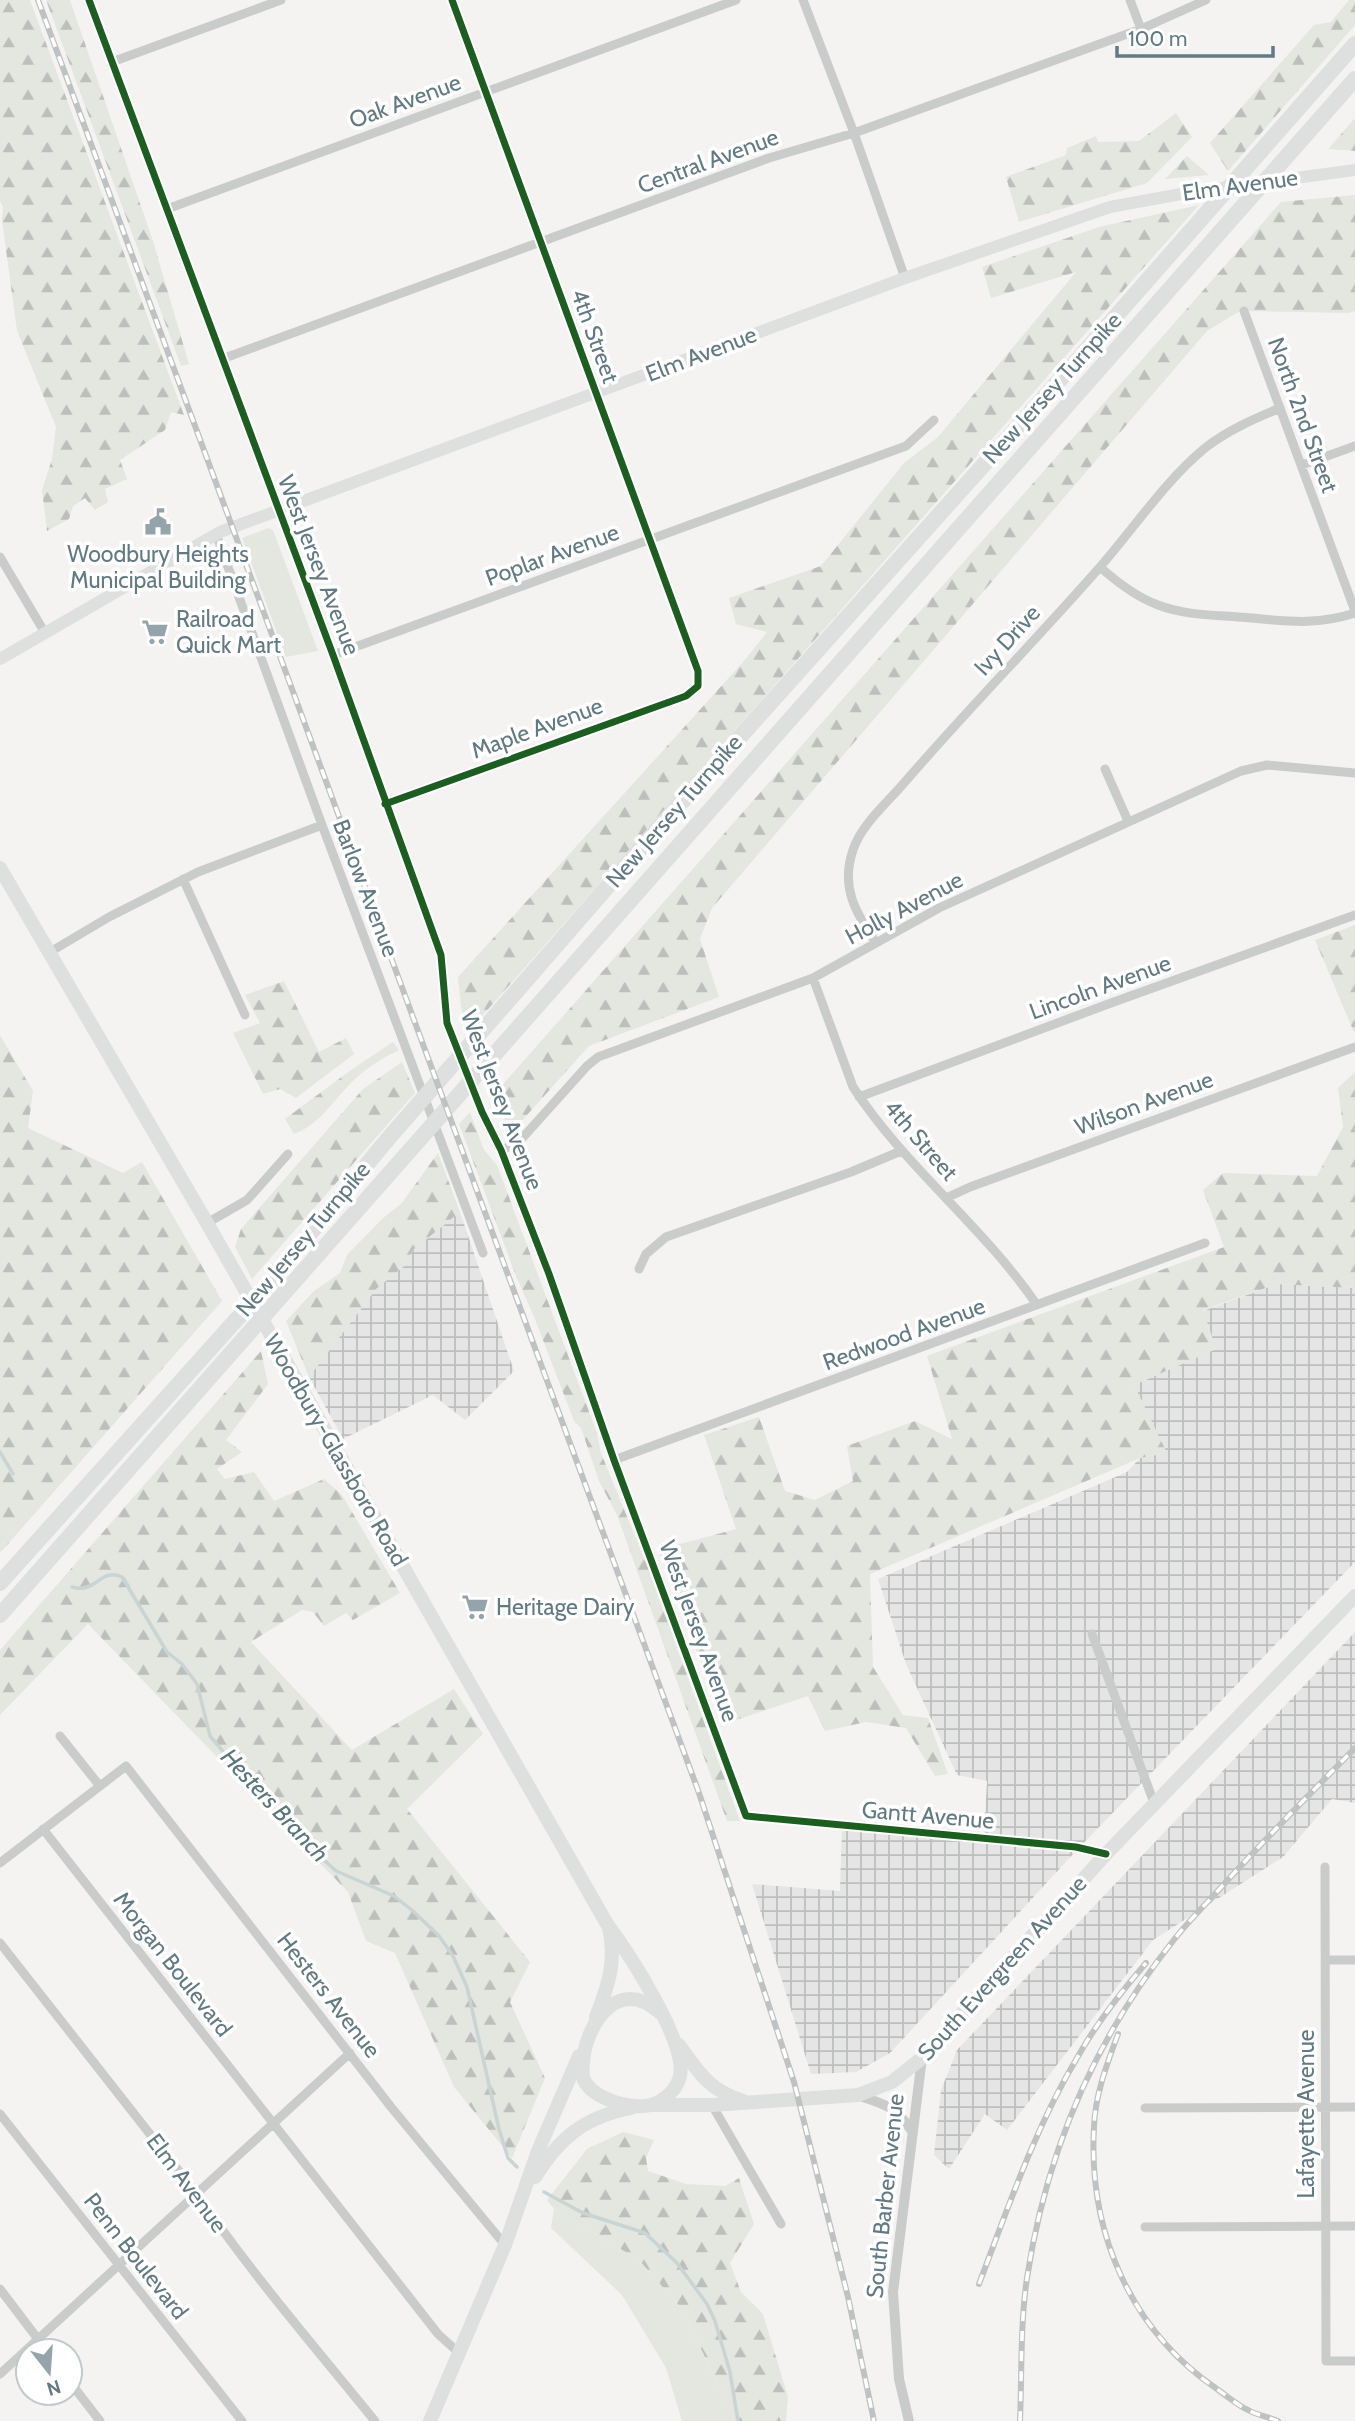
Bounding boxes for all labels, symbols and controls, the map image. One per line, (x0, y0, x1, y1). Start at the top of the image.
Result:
scale bar (1117, 14, 1273, 58)
text: 100 m (1128, 26, 1187, 51)
street label: Oak Avenue (345, 68, 465, 134)
street label: Central Avenue (634, 123, 782, 199)
street label: Elm Avenue (1180, 163, 1300, 207)
street label: 4th Street (565, 285, 625, 387)
street label: New Jersey Turnpike (977, 306, 1127, 469)
street label: Elm Avenue (642, 320, 761, 388)
street label: North 2nd Street (1262, 334, 1344, 497)
street label: West Jersey Avenue (272, 471, 366, 659)
public building icon: Woodbury Heights Municipal Building (143, 507, 173, 537)
street label: Poplar Avenue (481, 518, 623, 592)
place label: Woodbury Heights Municipal Building (67, 540, 249, 594)
street label: Ivy Drive (968, 599, 1046, 681)
place label: Railroad Quick Mart (176, 605, 281, 659)
supermarket icon: Railroad Quick Mart (140, 617, 170, 647)
street label: Maple Avenue (468, 691, 607, 765)
street label: New Jersey Turnpike (600, 729, 748, 893)
street label: Barlow Avenue (327, 815, 405, 961)
street label: Holly Avenue (840, 865, 968, 951)
street label: Lincoln Avenue (1025, 948, 1175, 1026)
street label: West Jersey Avenue (455, 1006, 549, 1194)
street label: Wilson Avenue (1071, 1065, 1217, 1141)
street label: 4th Street (878, 1094, 964, 1186)
street label: New Jersey Turnpike (230, 1156, 376, 1322)
street label: Redwood Avenue (819, 1292, 989, 1376)
street label: Woodbury-Glassboro Road (258, 1329, 414, 1571)
street label: West Jersey Avenue (653, 1537, 745, 1726)
supermarket icon: Heritage Dairy (460, 1592, 490, 1622)
place label: Heritage Dairy (496, 1593, 635, 1621)
water label: Hesters Branch (215, 1742, 335, 1868)
street label: Gantt Avenue (861, 1795, 996, 1835)
street label: South Evergreen Avenue (912, 1870, 1092, 2066)
street label: Morgan Boulevard (108, 1886, 238, 2042)
street label: Hesters Avenue (271, 1927, 387, 2064)
street label: Lafayette Avenue (1292, 2029, 1320, 2198)
street label: South Barber Avenue (860, 2092, 910, 2300)
street label: Elm Avenue (141, 2128, 233, 2238)
street label: Penn Boulevard (78, 2187, 194, 2325)
north arrow (14, 2337, 84, 2407)
text: N (44, 2375, 64, 2401)

